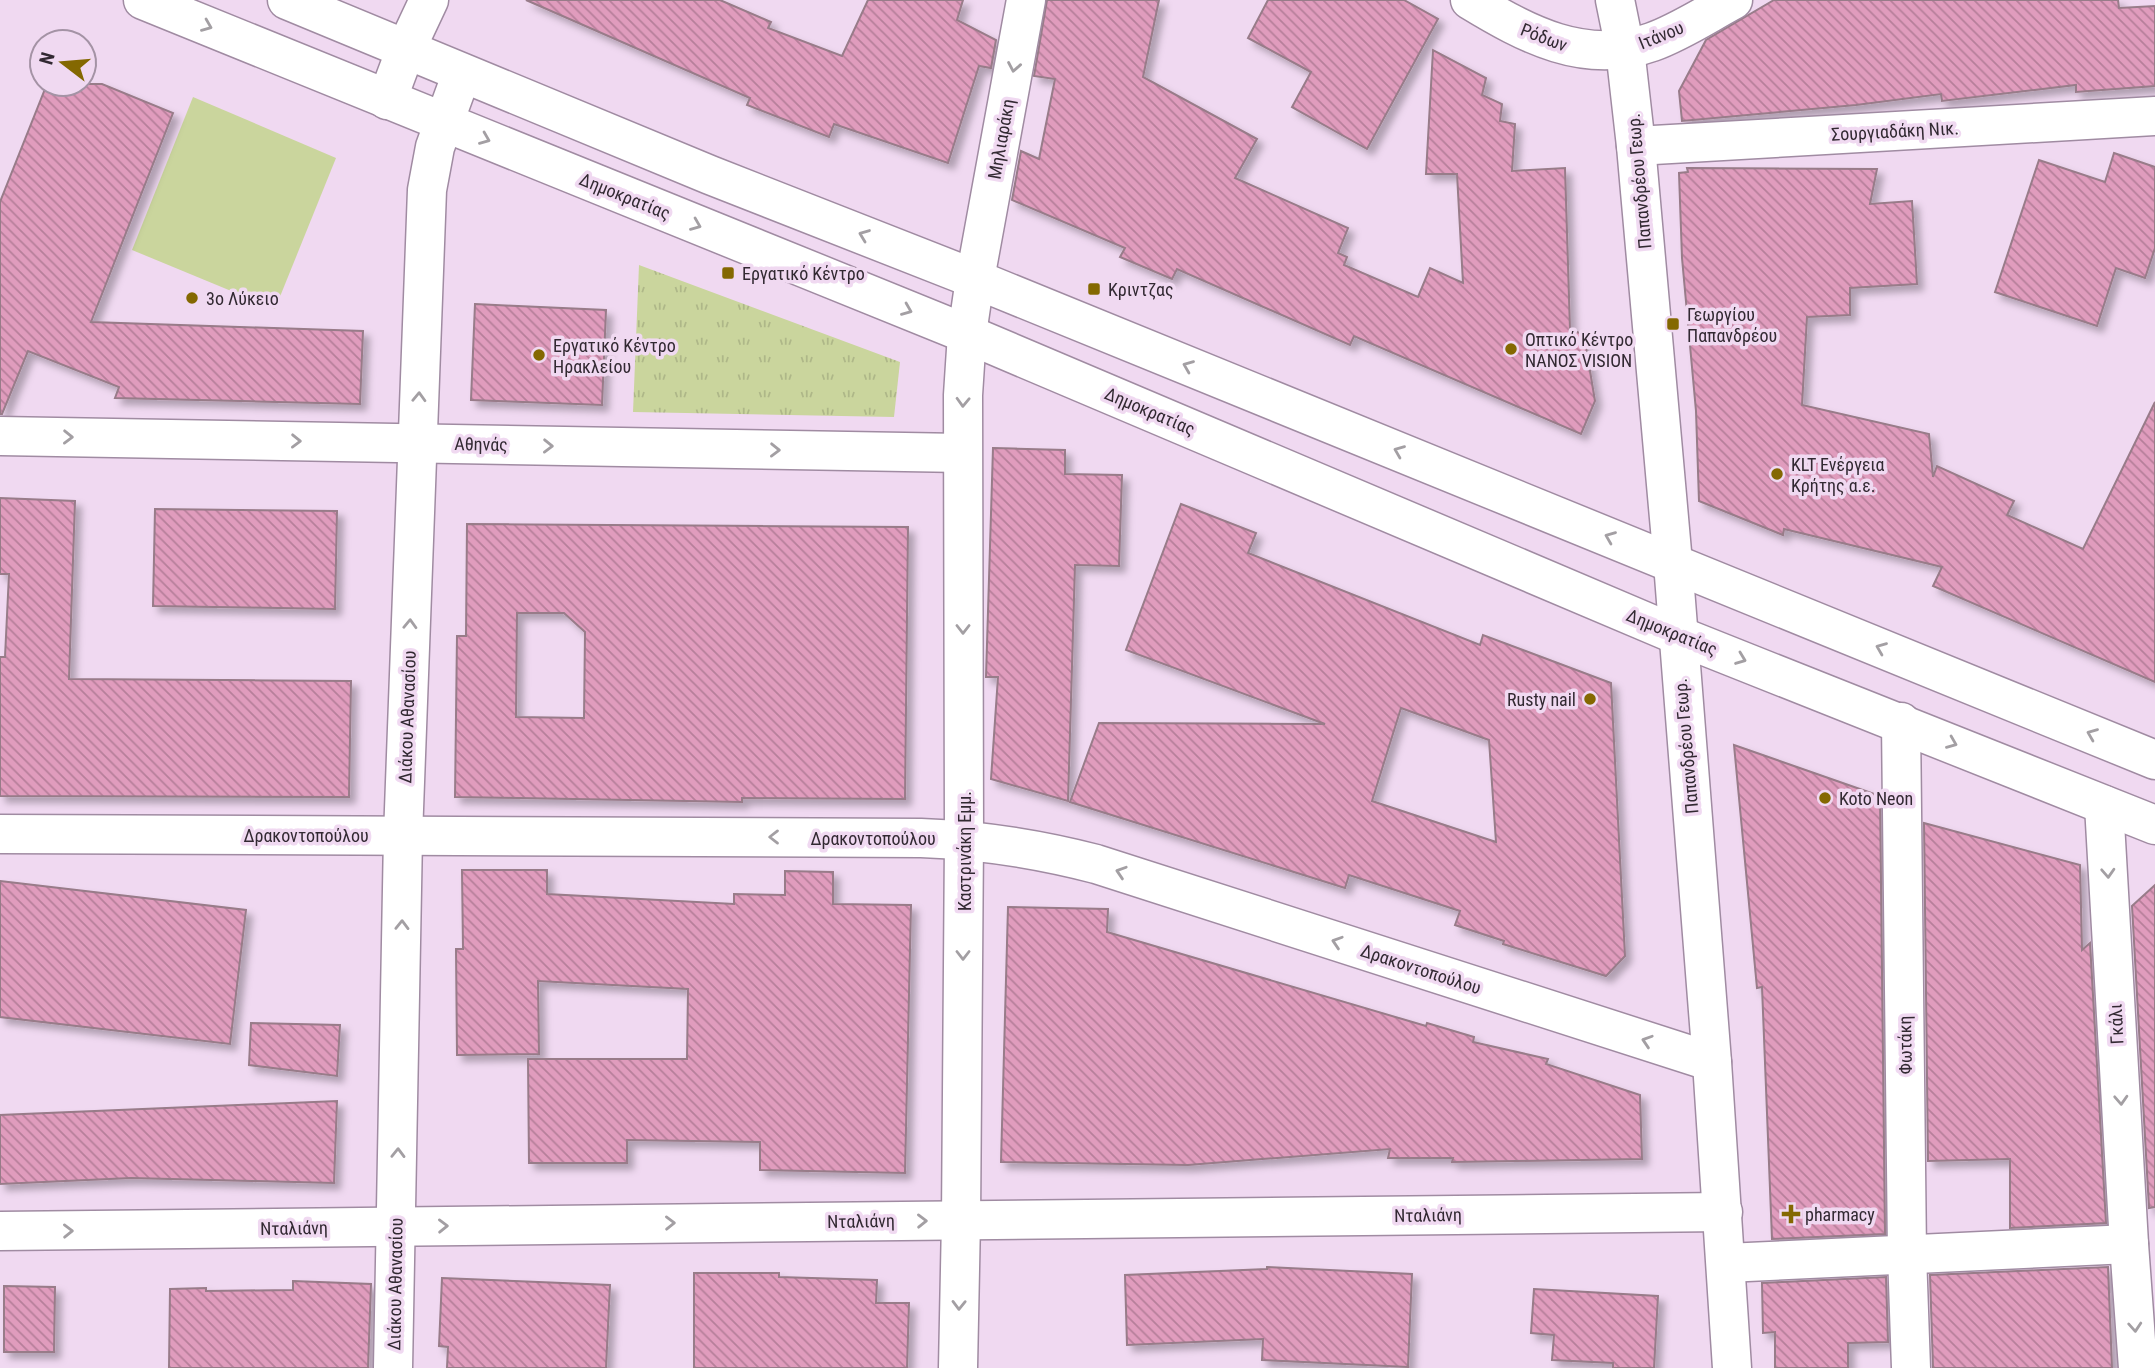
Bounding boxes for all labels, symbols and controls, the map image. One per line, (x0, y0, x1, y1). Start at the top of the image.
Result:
one-way arrow (200, 17, 212, 31)
street label: Ιτάνου (1635, 17, 1687, 53)
street label: Ρόδων (1518, 19, 1571, 56)
north arrow (28, 28, 98, 98)
text: N (34, 50, 60, 67)
one-way arrow (1007, 61, 1022, 73)
street label: Μηλιαράκη (984, 97, 1018, 181)
street label: Παπανδρέου Γεωρ. (1623, 112, 1655, 250)
street label: Σουργιαδάκη Νικ. (1831, 117, 1959, 145)
one-way arrow (479, 131, 491, 145)
street label: Δημοκρατίας (577, 168, 673, 224)
one-way arrow (689, 217, 701, 231)
one-way arrow (858, 230, 870, 244)
place label: Εργατικό Κέντρο (742, 263, 865, 284)
marker: Εργατικό Κέντρο (720, 265, 736, 281)
place label: Κριντζας (1108, 279, 1173, 300)
marker: Κριντζας (1086, 281, 1102, 297)
place label: 3ο Λύκειο (206, 288, 279, 309)
marker: 3ο Λύκειο (184, 290, 200, 306)
one-way arrow (901, 301, 913, 315)
place label: Γεωργίου Παπανδρέου (1687, 304, 1777, 346)
marker: Γεωργίου Παπανδρέου (1665, 316, 1681, 332)
place label: Οπτικό Κέντρο ΝΑΝΟΣ VISION (1525, 329, 1633, 371)
place label: Εργατικό Κέντρο Ηρακλείου (553, 335, 676, 377)
marker: Οπτικό Κέντρο ΝΑΝΟΣ VISION (1503, 341, 1519, 357)
marker: Εργατικό Κέντρο Ηρακλείου (531, 347, 547, 363)
one-way arrow (1183, 360, 1195, 374)
street label: Δημοκρατίας (1102, 383, 1198, 439)
one-way arrow (411, 391, 426, 402)
one-way arrow (955, 397, 971, 408)
one-way arrow (63, 429, 74, 445)
one-way arrow (291, 433, 301, 449)
street label: Αθηνάς (454, 433, 508, 455)
one-way arrow (542, 438, 553, 453)
one-way arrow (770, 442, 781, 457)
one-way arrow (1394, 446, 1406, 460)
place label: KLT Ενέργεια Κρήτης α.ε. (1791, 454, 1885, 496)
marker: KLT Ενέργεια Κρήτης α.ε. (1769, 466, 1785, 482)
one-way arrow (1604, 532, 1616, 546)
street label: Δημοκρατίας (1624, 604, 1720, 660)
one-way arrow (403, 619, 418, 630)
one-way arrow (955, 625, 971, 635)
one-way arrow (1876, 642, 1888, 656)
street label: Διάκου Αθανασίου (394, 650, 420, 784)
one-way arrow (1734, 651, 1746, 665)
street label: Παπανδρέου Γεωρ. (1670, 677, 1702, 815)
place label: Rusty nail (1507, 689, 1576, 710)
marker: Rusty nail (1582, 691, 1598, 707)
one-way arrow (2086, 728, 2098, 742)
one-way arrow (1946, 735, 1958, 749)
place label: Koto Neon (1839, 788, 1913, 809)
marker: Koto Neon (1817, 790, 1833, 806)
street label: Καστρινάκη Εμμ. (954, 791, 975, 911)
street label: Δρακοντοπούλου (243, 825, 369, 846)
street label: Δρακοντοπούλου (810, 828, 936, 849)
one-way arrow (769, 829, 779, 845)
one-way arrow (1115, 866, 1127, 880)
one-way arrow (2100, 867, 2115, 878)
one-way arrow (394, 920, 410, 930)
one-way arrow (1331, 935, 1343, 950)
street label: Δρακοντοπούλου (1358, 940, 1484, 998)
one-way arrow (956, 950, 971, 961)
street label: Γκάλι (2104, 1003, 2128, 1045)
street label: Φωτάκη (1894, 1015, 1916, 1075)
one-way arrow (1641, 1035, 1654, 1049)
one-way arrow (2113, 1095, 2128, 1106)
one-way arrow (390, 1147, 406, 1158)
street label: Νταλιάνη (1394, 1204, 1462, 1226)
place label: pharmacy (1805, 1204, 1875, 1225)
marker: pharmacy (1783, 1206, 1799, 1222)
street label: Νταλιάνη (827, 1210, 895, 1232)
one-way arrow (917, 1213, 928, 1228)
one-way arrow (665, 1216, 676, 1231)
street label: Νταλιάνη (260, 1217, 328, 1239)
street label: Διάκου Αθανασίου (383, 1217, 407, 1351)
one-way arrow (438, 1218, 448, 1234)
one-way arrow (63, 1223, 74, 1238)
one-way arrow (952, 1300, 967, 1311)
one-way arrow (2127, 1322, 2142, 1333)

